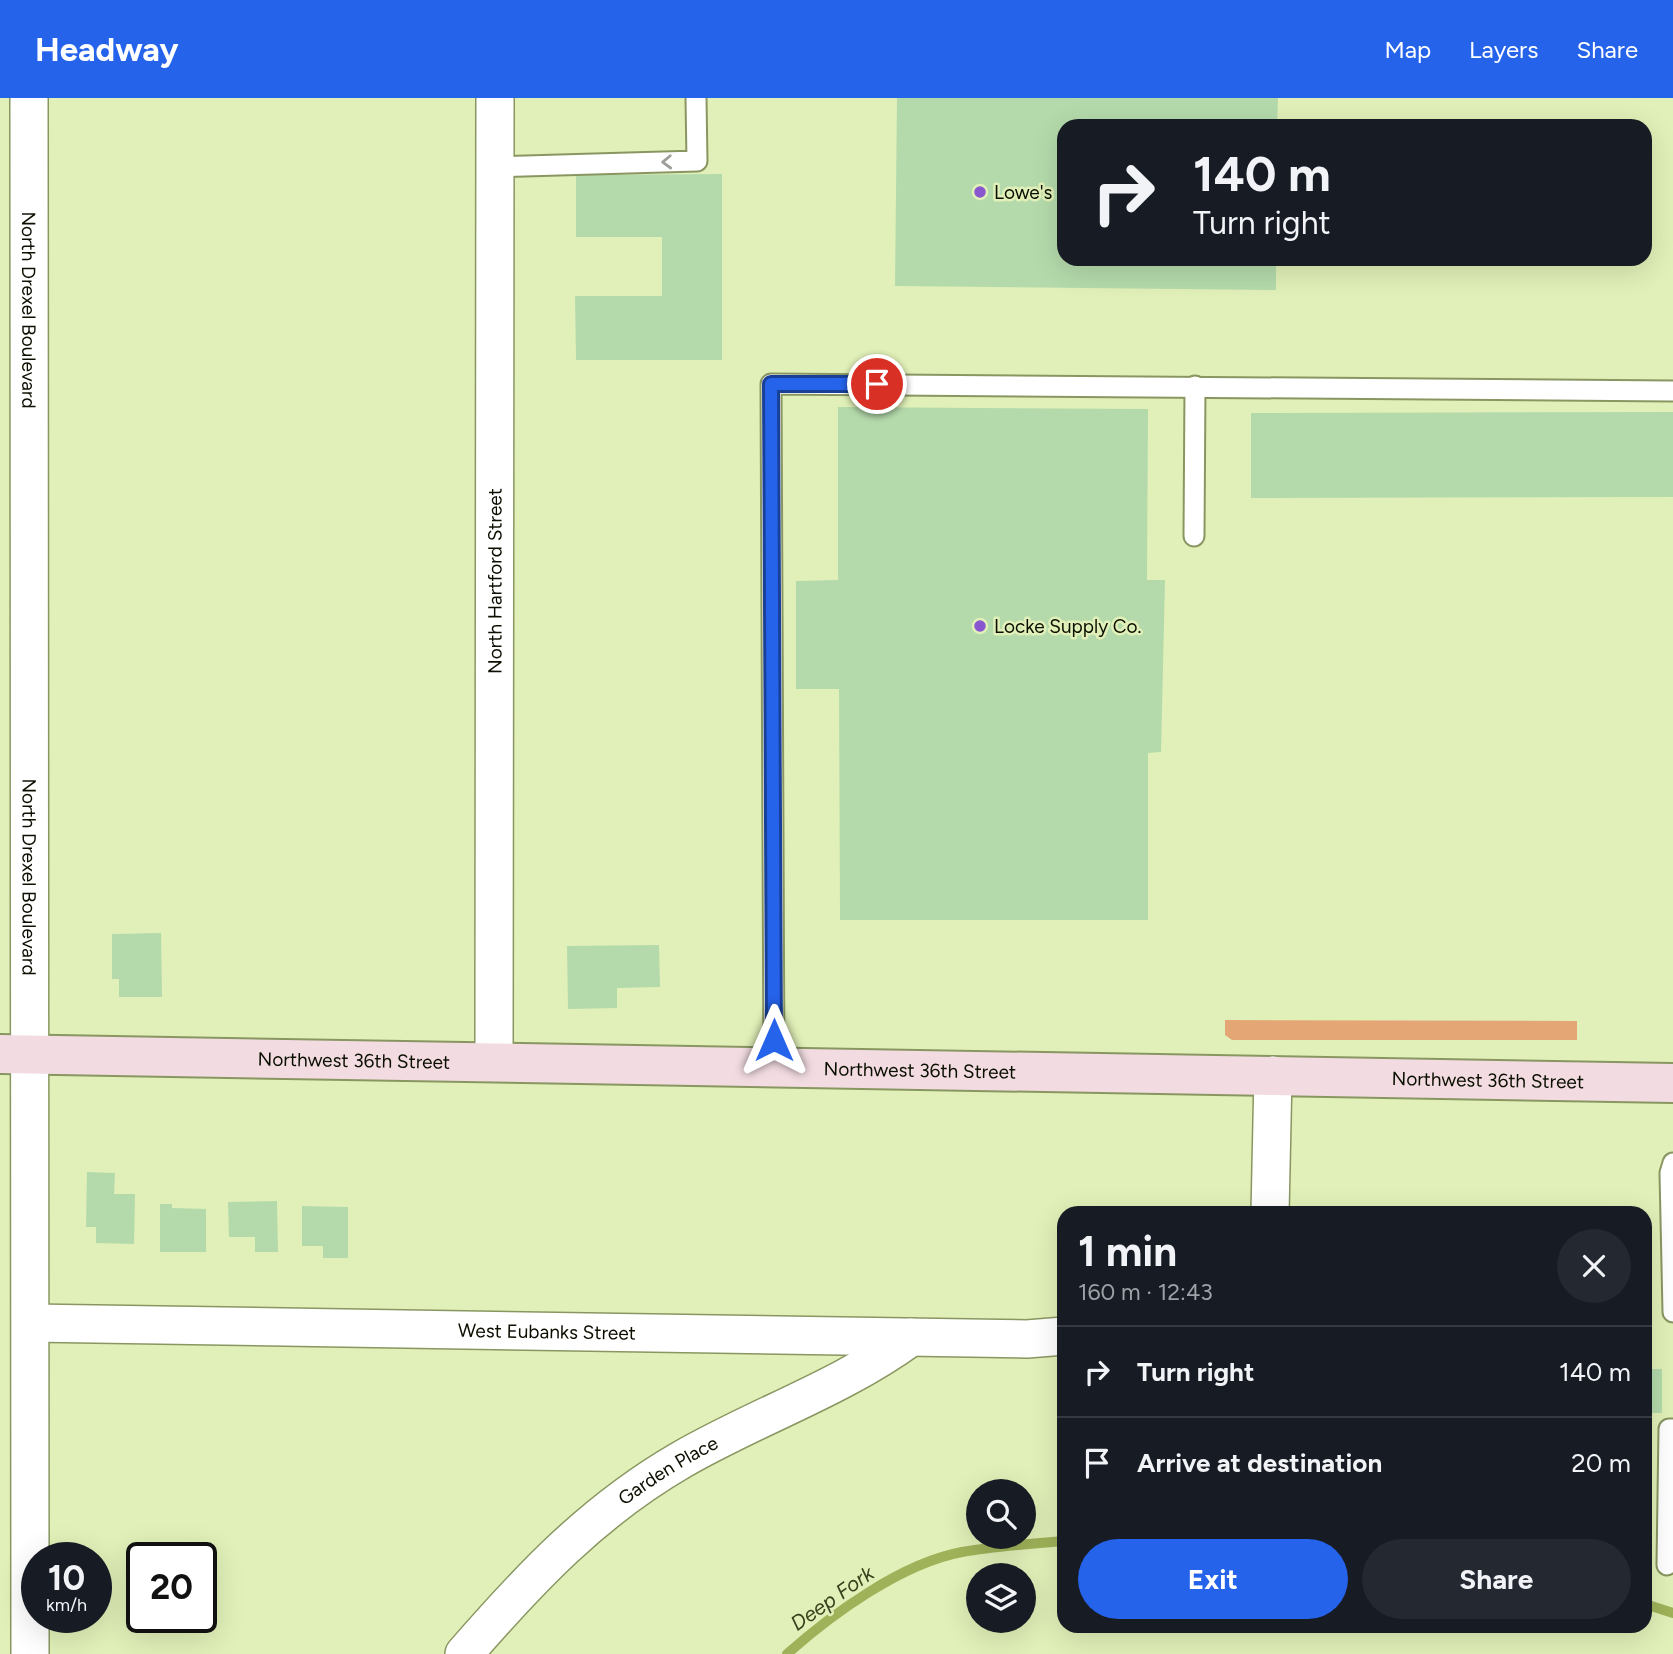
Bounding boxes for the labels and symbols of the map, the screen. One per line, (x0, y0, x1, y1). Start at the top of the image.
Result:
one-way arrow (662, 154, 672, 170)
place label: Lowe's (994, 181, 1052, 204)
marker: Lowe's (972, 184, 988, 200)
street label: North Drexel Boulevard (18, 211, 41, 409)
pin (847, 354, 907, 414)
street label: North Hartford Street (483, 488, 506, 674)
place label: Locke Supply Co. (994, 615, 1142, 638)
marker: Locke Supply Co. (972, 618, 988, 634)
street label: North Drexel Boulevard (18, 778, 41, 976)
position arrow (737, 1003, 811, 1077)
street label: Northwest 36th Street (258, 1047, 450, 1073)
street label: Northwest 36th Street (823, 1057, 1016, 1083)
street label: Northwest 36th Street (1391, 1067, 1584, 1093)
street label: West Eubanks Street (458, 1318, 636, 1344)
street label: Garden Place (613, 1431, 721, 1510)
speed limit sign: 20 (126, 1542, 217, 1633)
water label: Deep Fork (786, 1560, 879, 1636)

